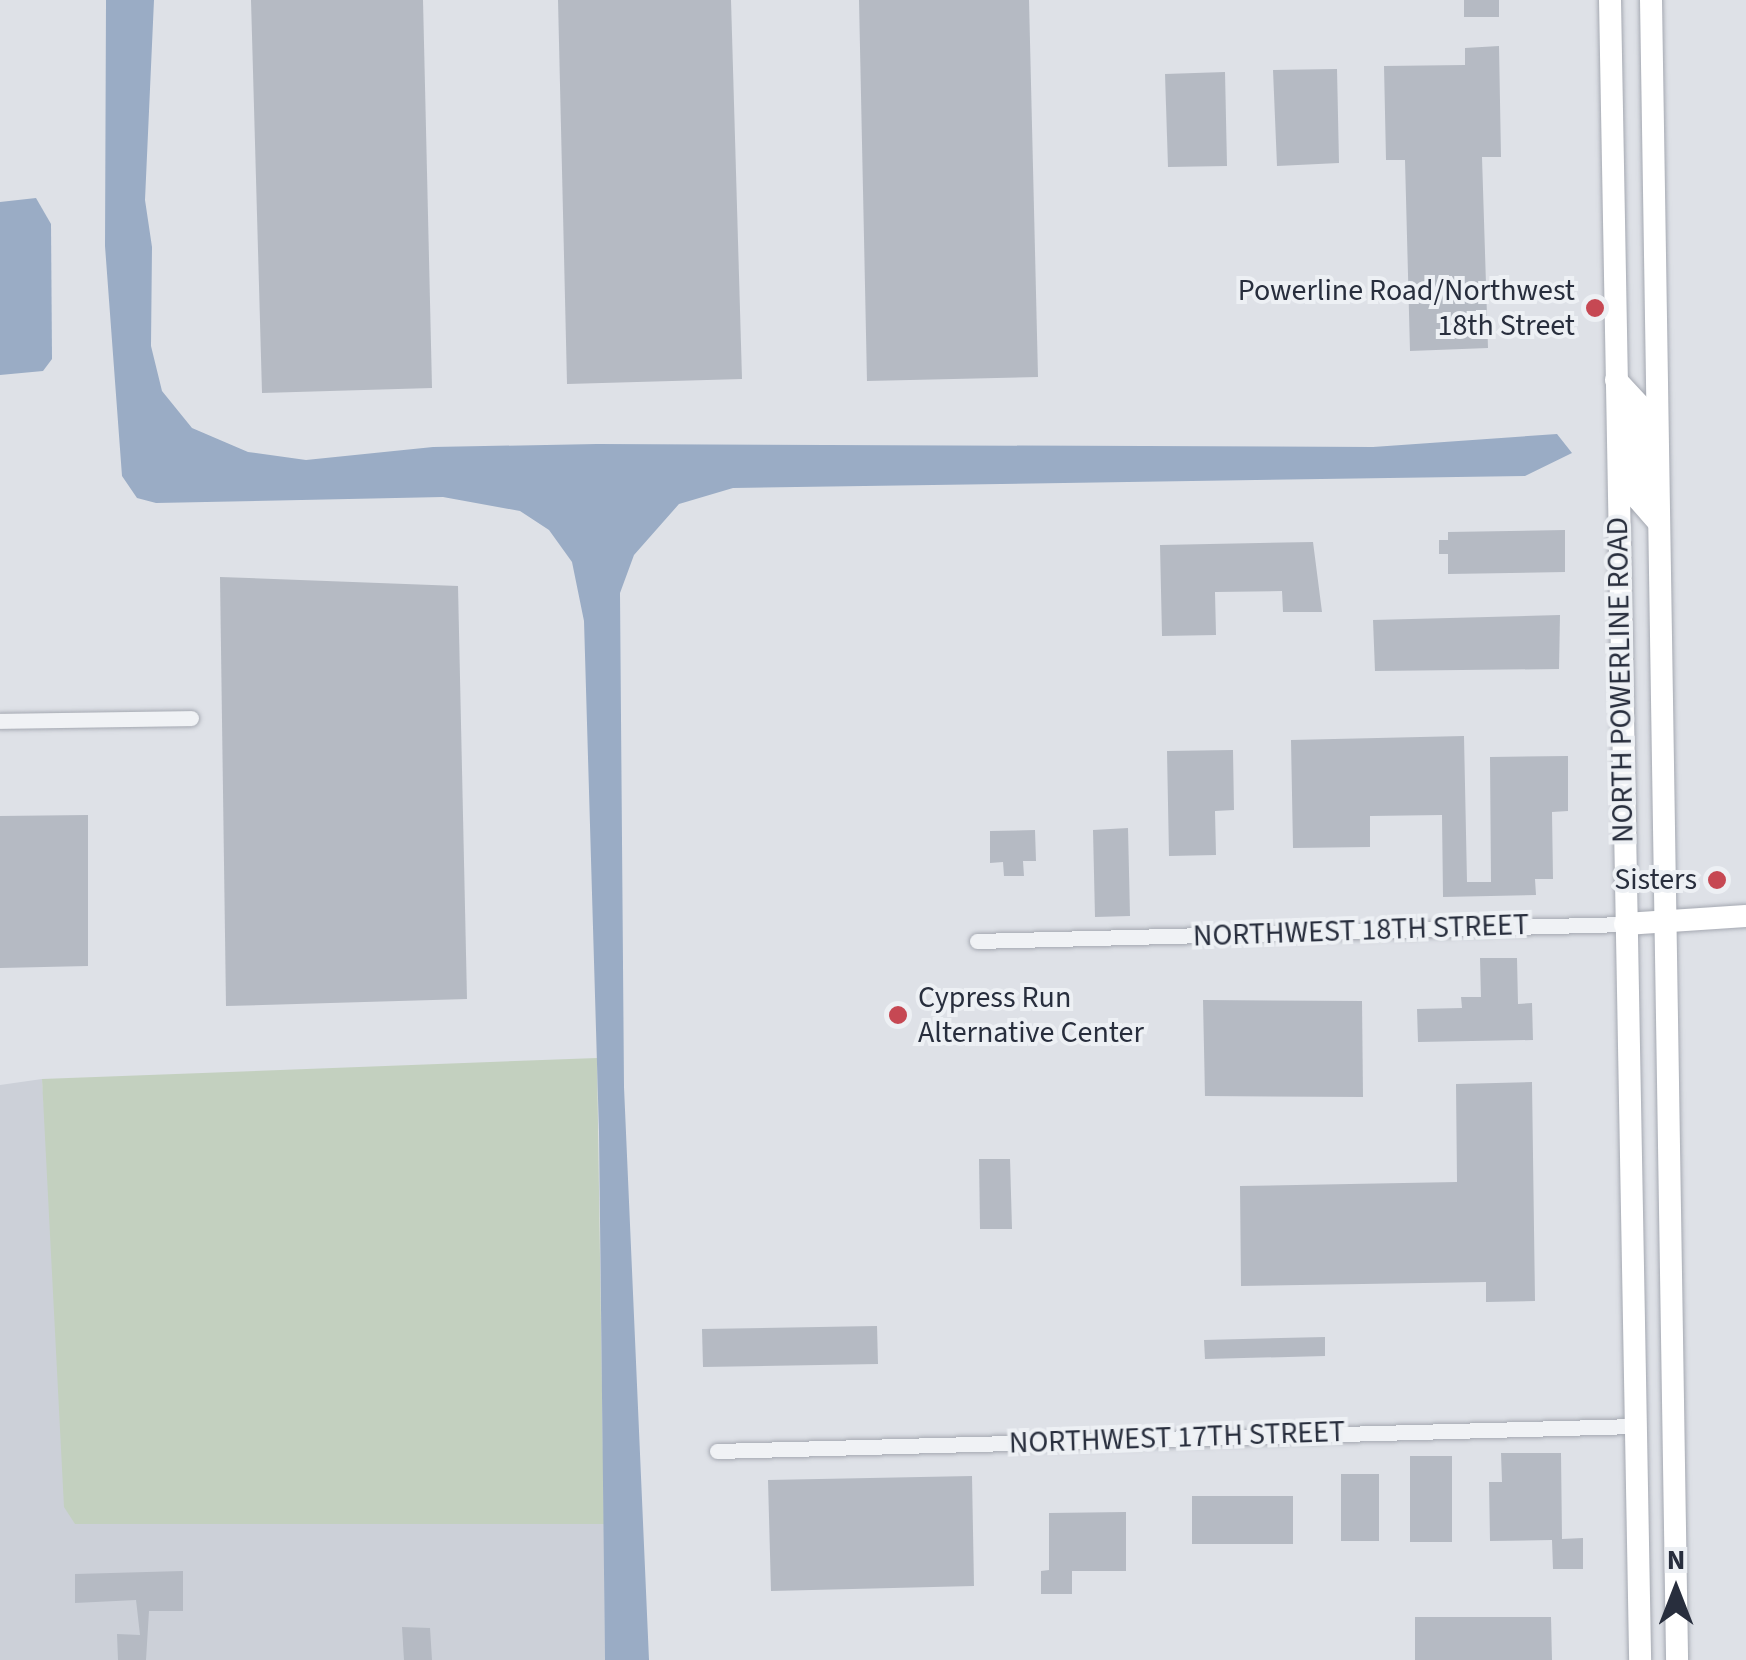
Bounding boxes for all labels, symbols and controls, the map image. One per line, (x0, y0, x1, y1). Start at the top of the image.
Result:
place label: Powerline Road/Northwest 18th Street (1238, 273, 1575, 344)
marker: Powerline Road/Northwest 18th Street (1584, 297, 1606, 319)
street label: NORTH POWERLINE ROAD (1600, 517, 1642, 843)
place label: Sisters (1614, 862, 1697, 898)
marker: Sisters (1706, 869, 1728, 891)
street label: NORTHWEST 18TH STREET (1192, 907, 1530, 955)
place label: Cypress Run Alternative Center (918, 980, 1144, 1050)
marker: Cypress Run Alternative Center (887, 1004, 909, 1026)
street label: NORTHWEST 17TH STREET (1008, 1414, 1346, 1462)
north arrow (1626, 1540, 1726, 1640)
text: N (1667, 1540, 1685, 1580)

